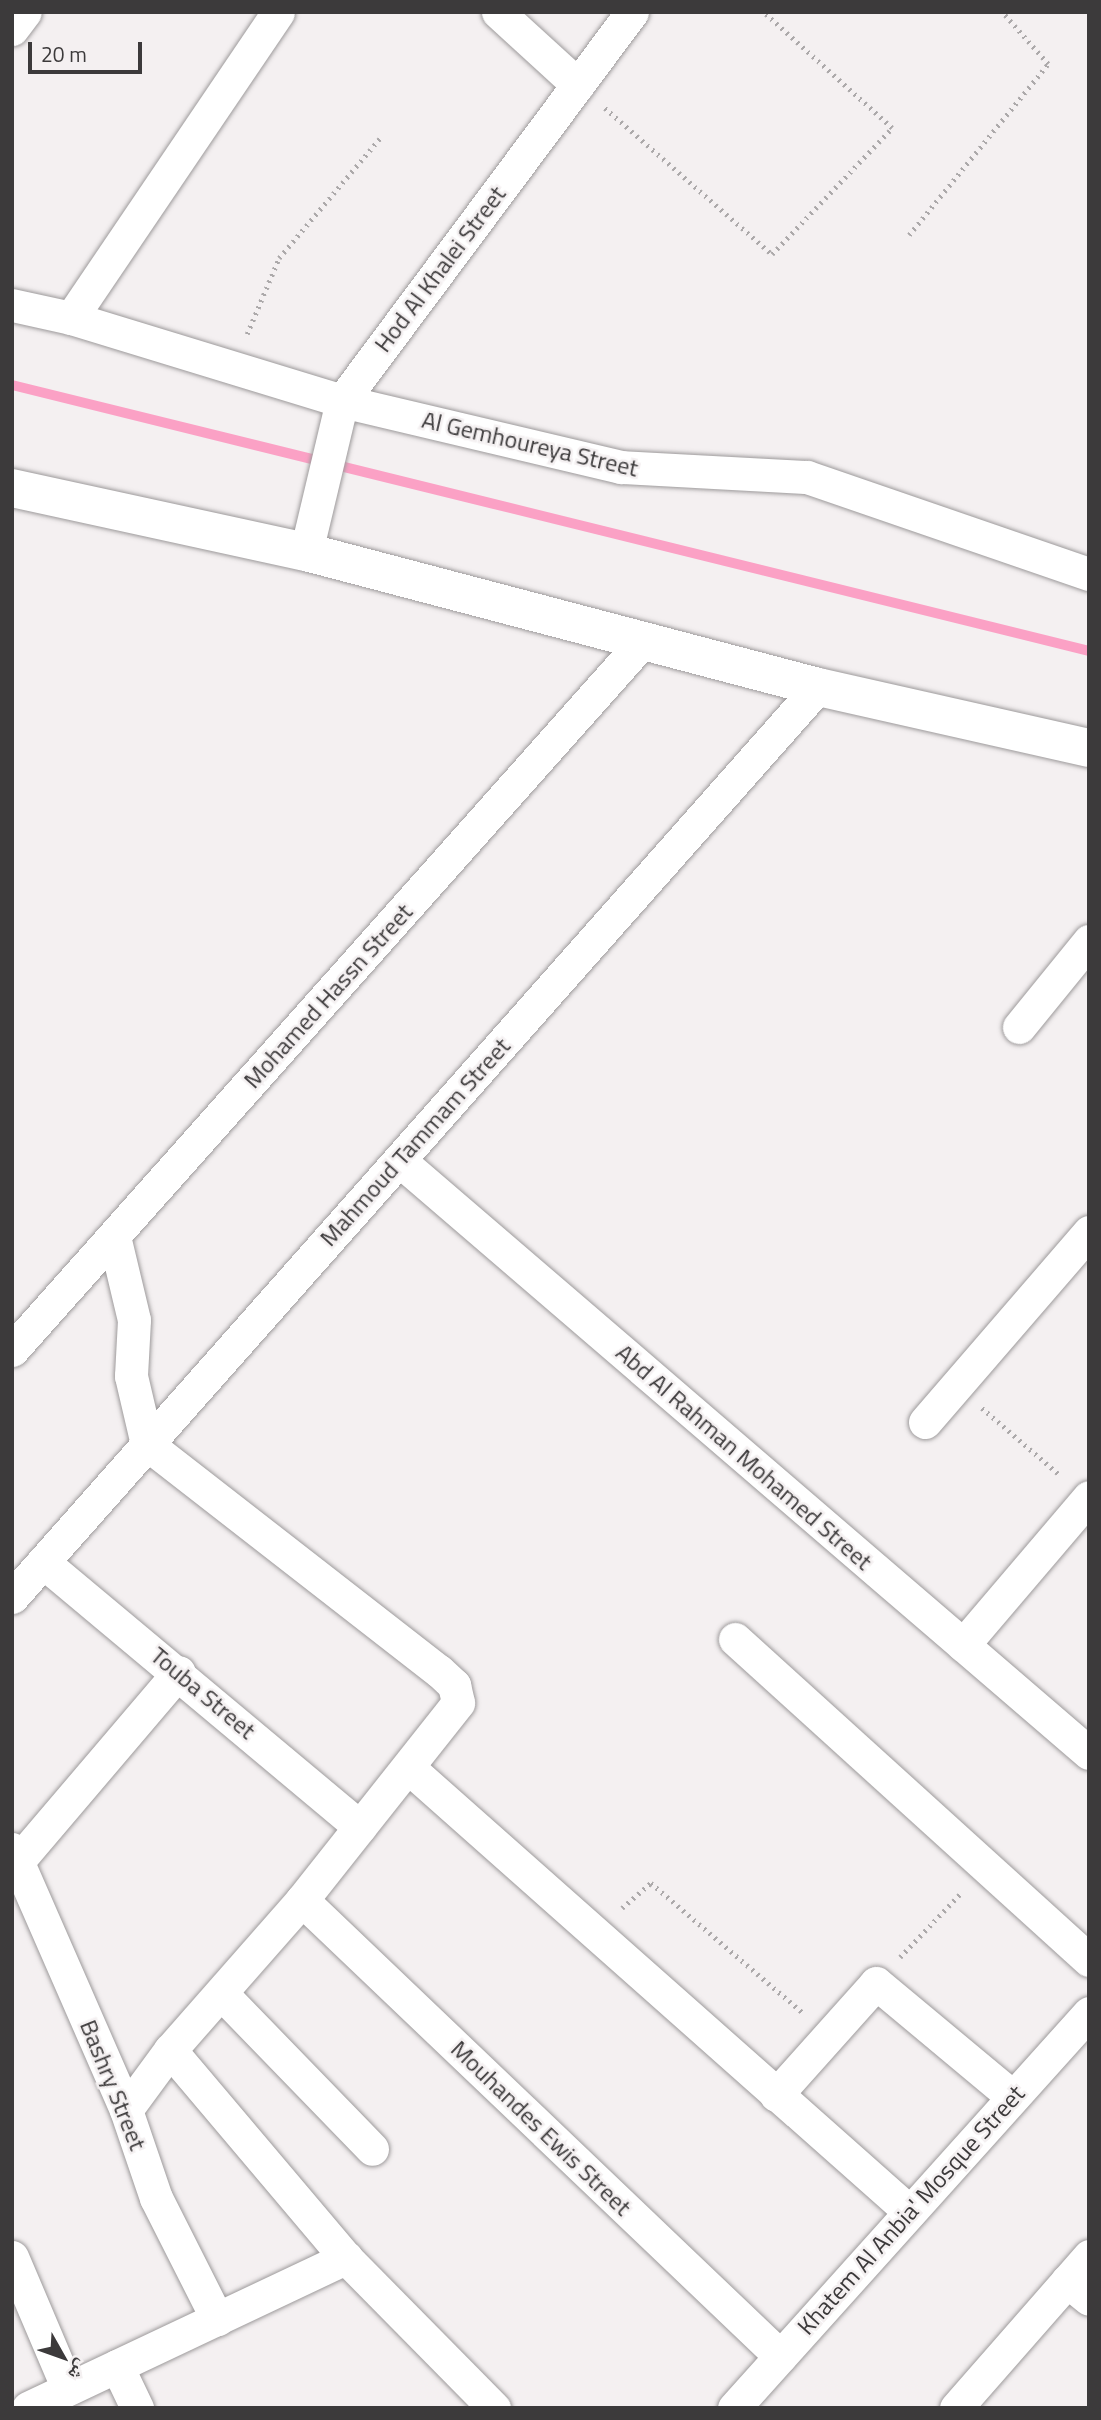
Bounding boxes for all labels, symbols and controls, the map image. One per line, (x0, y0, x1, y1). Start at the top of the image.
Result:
scale bar (32, 28, 145, 72)
text: 20 m (41, 38, 87, 70)
street label: Hod Al Khalei Street (368, 180, 512, 358)
street label: Al Gemhoureya Street (419, 405, 641, 483)
street label: Mohamed Hassn Street (238, 898, 418, 1094)
street label: Mahmoud Tammam Street (314, 1032, 516, 1252)
street label: Abd Al Rahman Mohamed Street (610, 1338, 878, 1576)
street label: Touba Street (145, 1641, 261, 1745)
street label: Bashry Street (74, 2016, 152, 2154)
street label: Mouhandes Ewis Street (445, 2035, 637, 2221)
street label: Khatem Al Anbia' Mosque Street (791, 2079, 1031, 2341)
north arrow (28, 2322, 98, 2392)
text: ش (62, 2354, 97, 2388)

